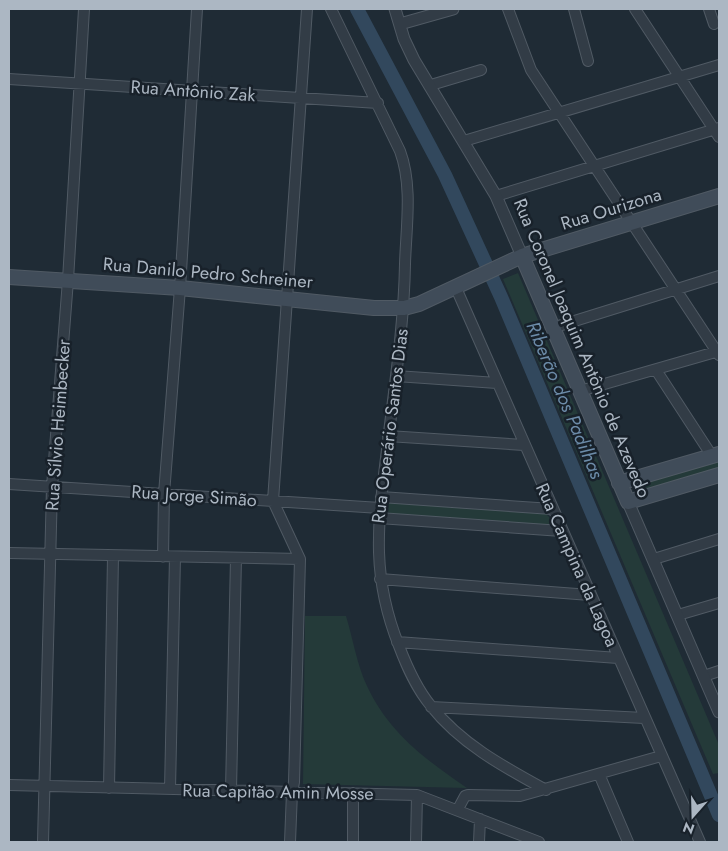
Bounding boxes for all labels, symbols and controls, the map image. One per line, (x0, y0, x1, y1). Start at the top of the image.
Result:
street label: Rua Antônio Zak (130, 74, 256, 108)
street label: Rua Ourizona (557, 181, 665, 237)
street label: Rua Coronel Joaquim Antônio de Azevedo (507, 194, 657, 502)
street label: Rua Danilo Pedro Schreiner (102, 251, 315, 295)
water label: Riberão dos Padilhas (520, 317, 611, 483)
street label: Rua Operário Santos Dias (365, 327, 415, 525)
street label: Rua Sílvio Heimbecker (39, 337, 77, 512)
street label: Rua Jorge Simão (130, 479, 258, 513)
street label: Rua Campina da Lagoa (529, 479, 625, 651)
street label: Rua Capitão Amin Mosse (182, 777, 374, 807)
north arrow (668, 791, 718, 841)
text: N (680, 817, 697, 840)

